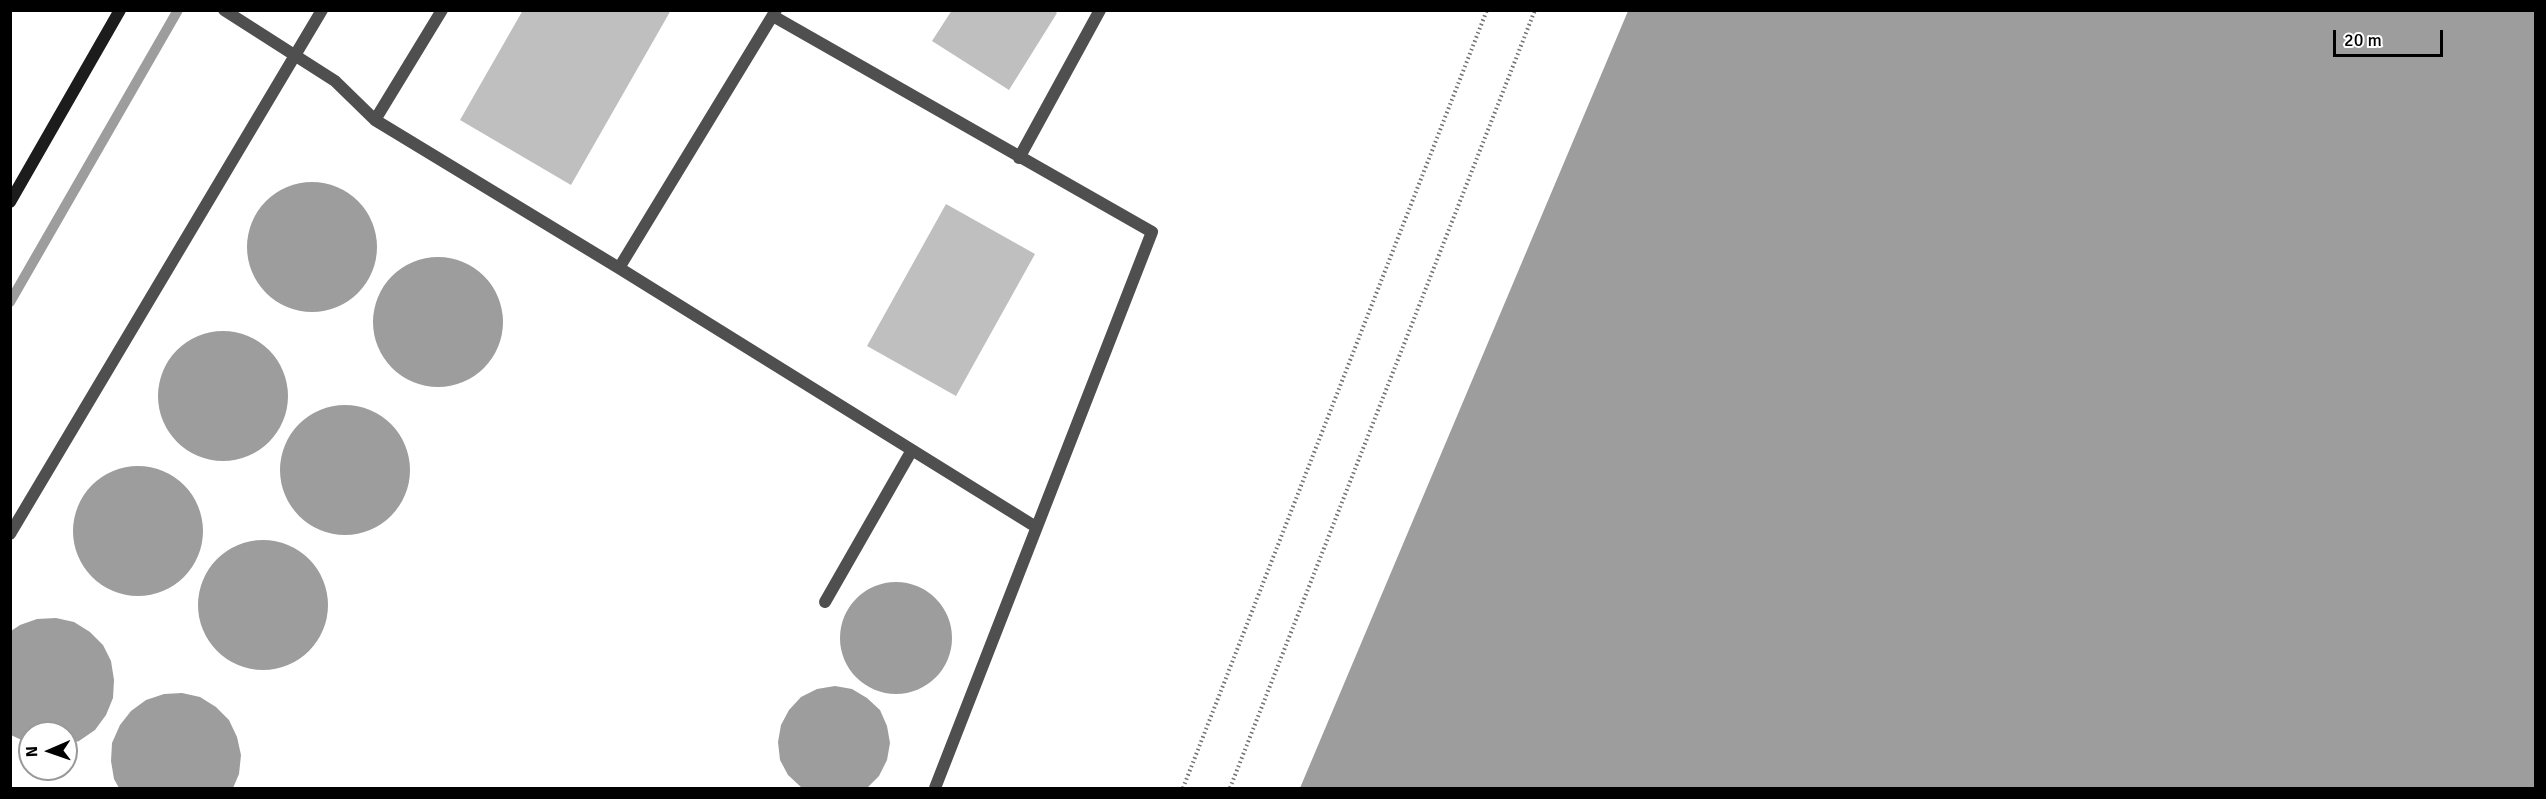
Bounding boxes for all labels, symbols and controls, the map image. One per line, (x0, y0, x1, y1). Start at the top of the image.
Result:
scale bar (2336, 18, 2446, 56)
text: 20 m (2344, 29, 2382, 51)
north arrow (18, 721, 78, 781)
text: N (22, 746, 42, 757)

